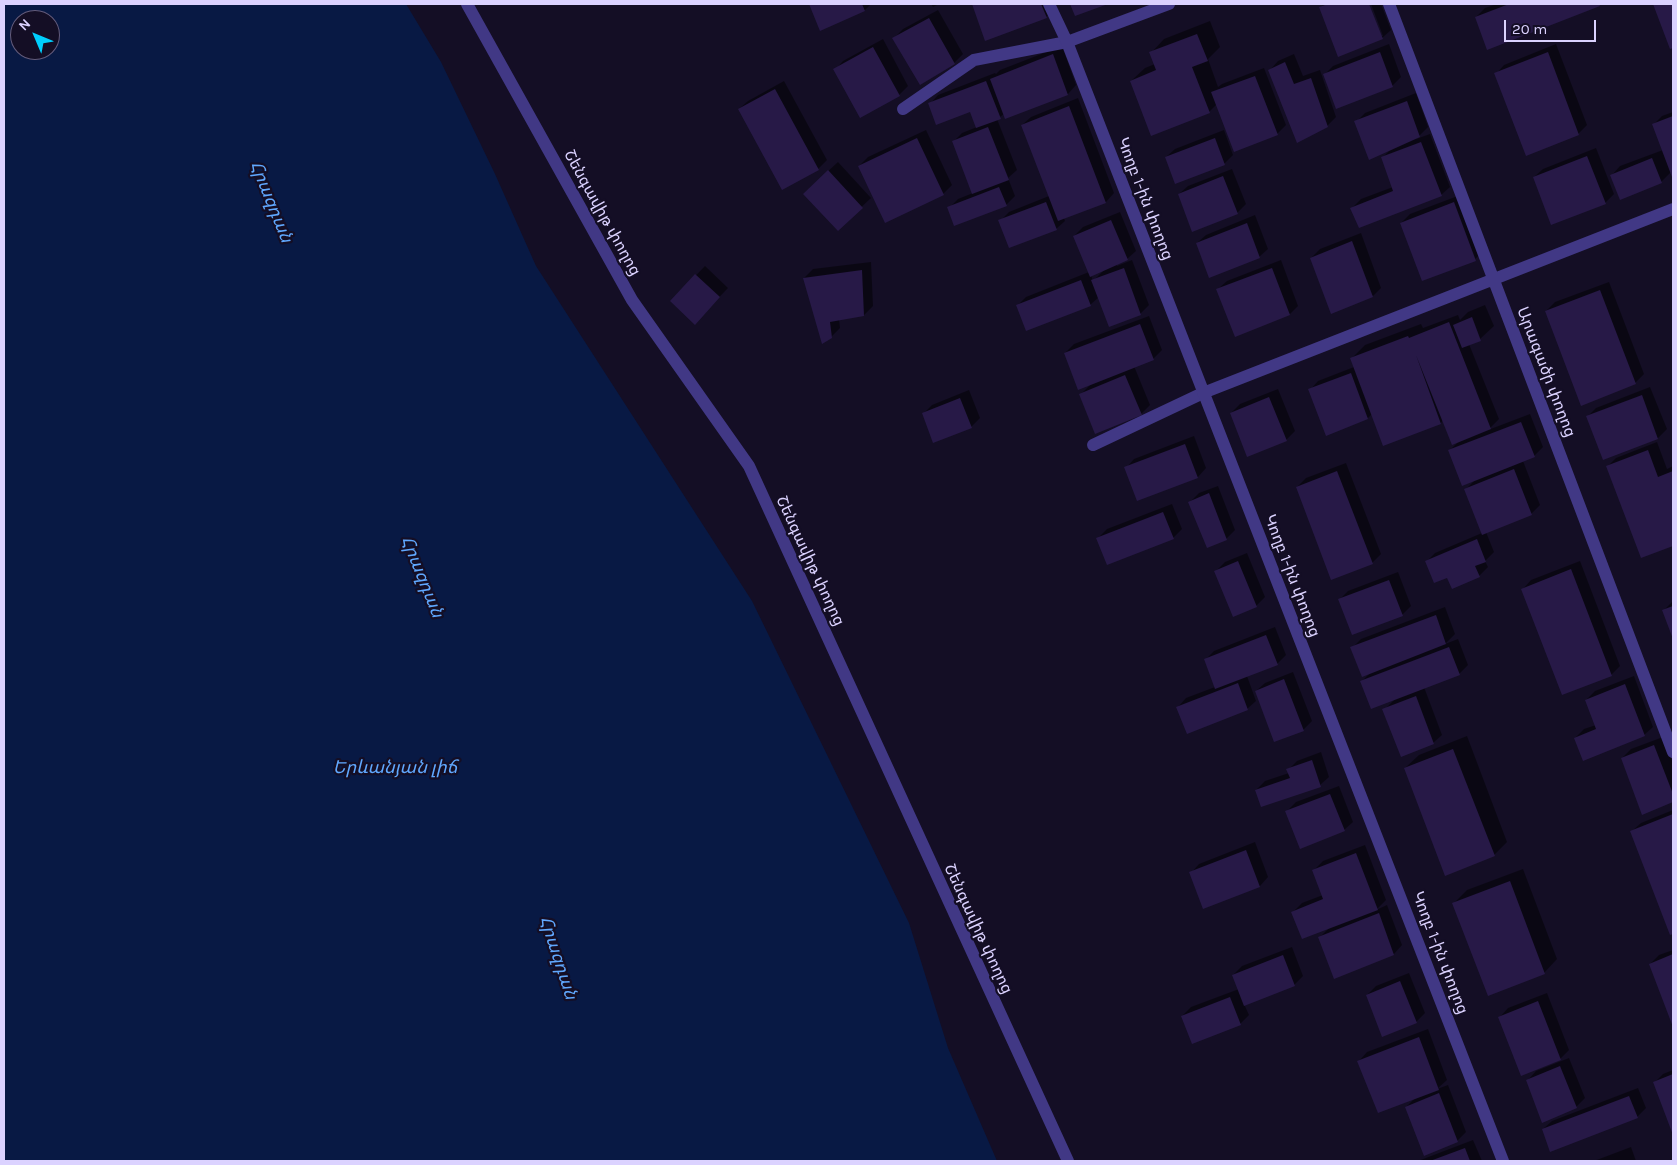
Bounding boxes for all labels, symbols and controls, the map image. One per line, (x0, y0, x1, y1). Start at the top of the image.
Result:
north arrow (10, 10, 60, 60)
scale bar (1507, 10, 1600, 42)
text: N (15, 15, 34, 34)
text: 20 m (1512, 20, 1547, 38)
street label: Կողբ 1-ին փողոց (1113, 135, 1177, 263)
street label: Շենգավիթ փողոց (559, 147, 645, 279)
water label: Հրազդան (245, 158, 297, 246)
street label: Արագածի փողոց (1512, 304, 1580, 440)
street label: Շենգավիթ փողոց (771, 493, 849, 629)
street label: Կողբ 1-ին փողոց (1260, 512, 1324, 640)
water label: Հրազդան (396, 533, 448, 621)
water label: Երևանյան լիճ (333, 757, 457, 779)
street label: Շենգավիթ փողոց (939, 861, 1017, 997)
street label: Կողբ 1-ին փողոց (1408, 889, 1472, 1017)
water label: Հրազդան (534, 914, 582, 1002)

